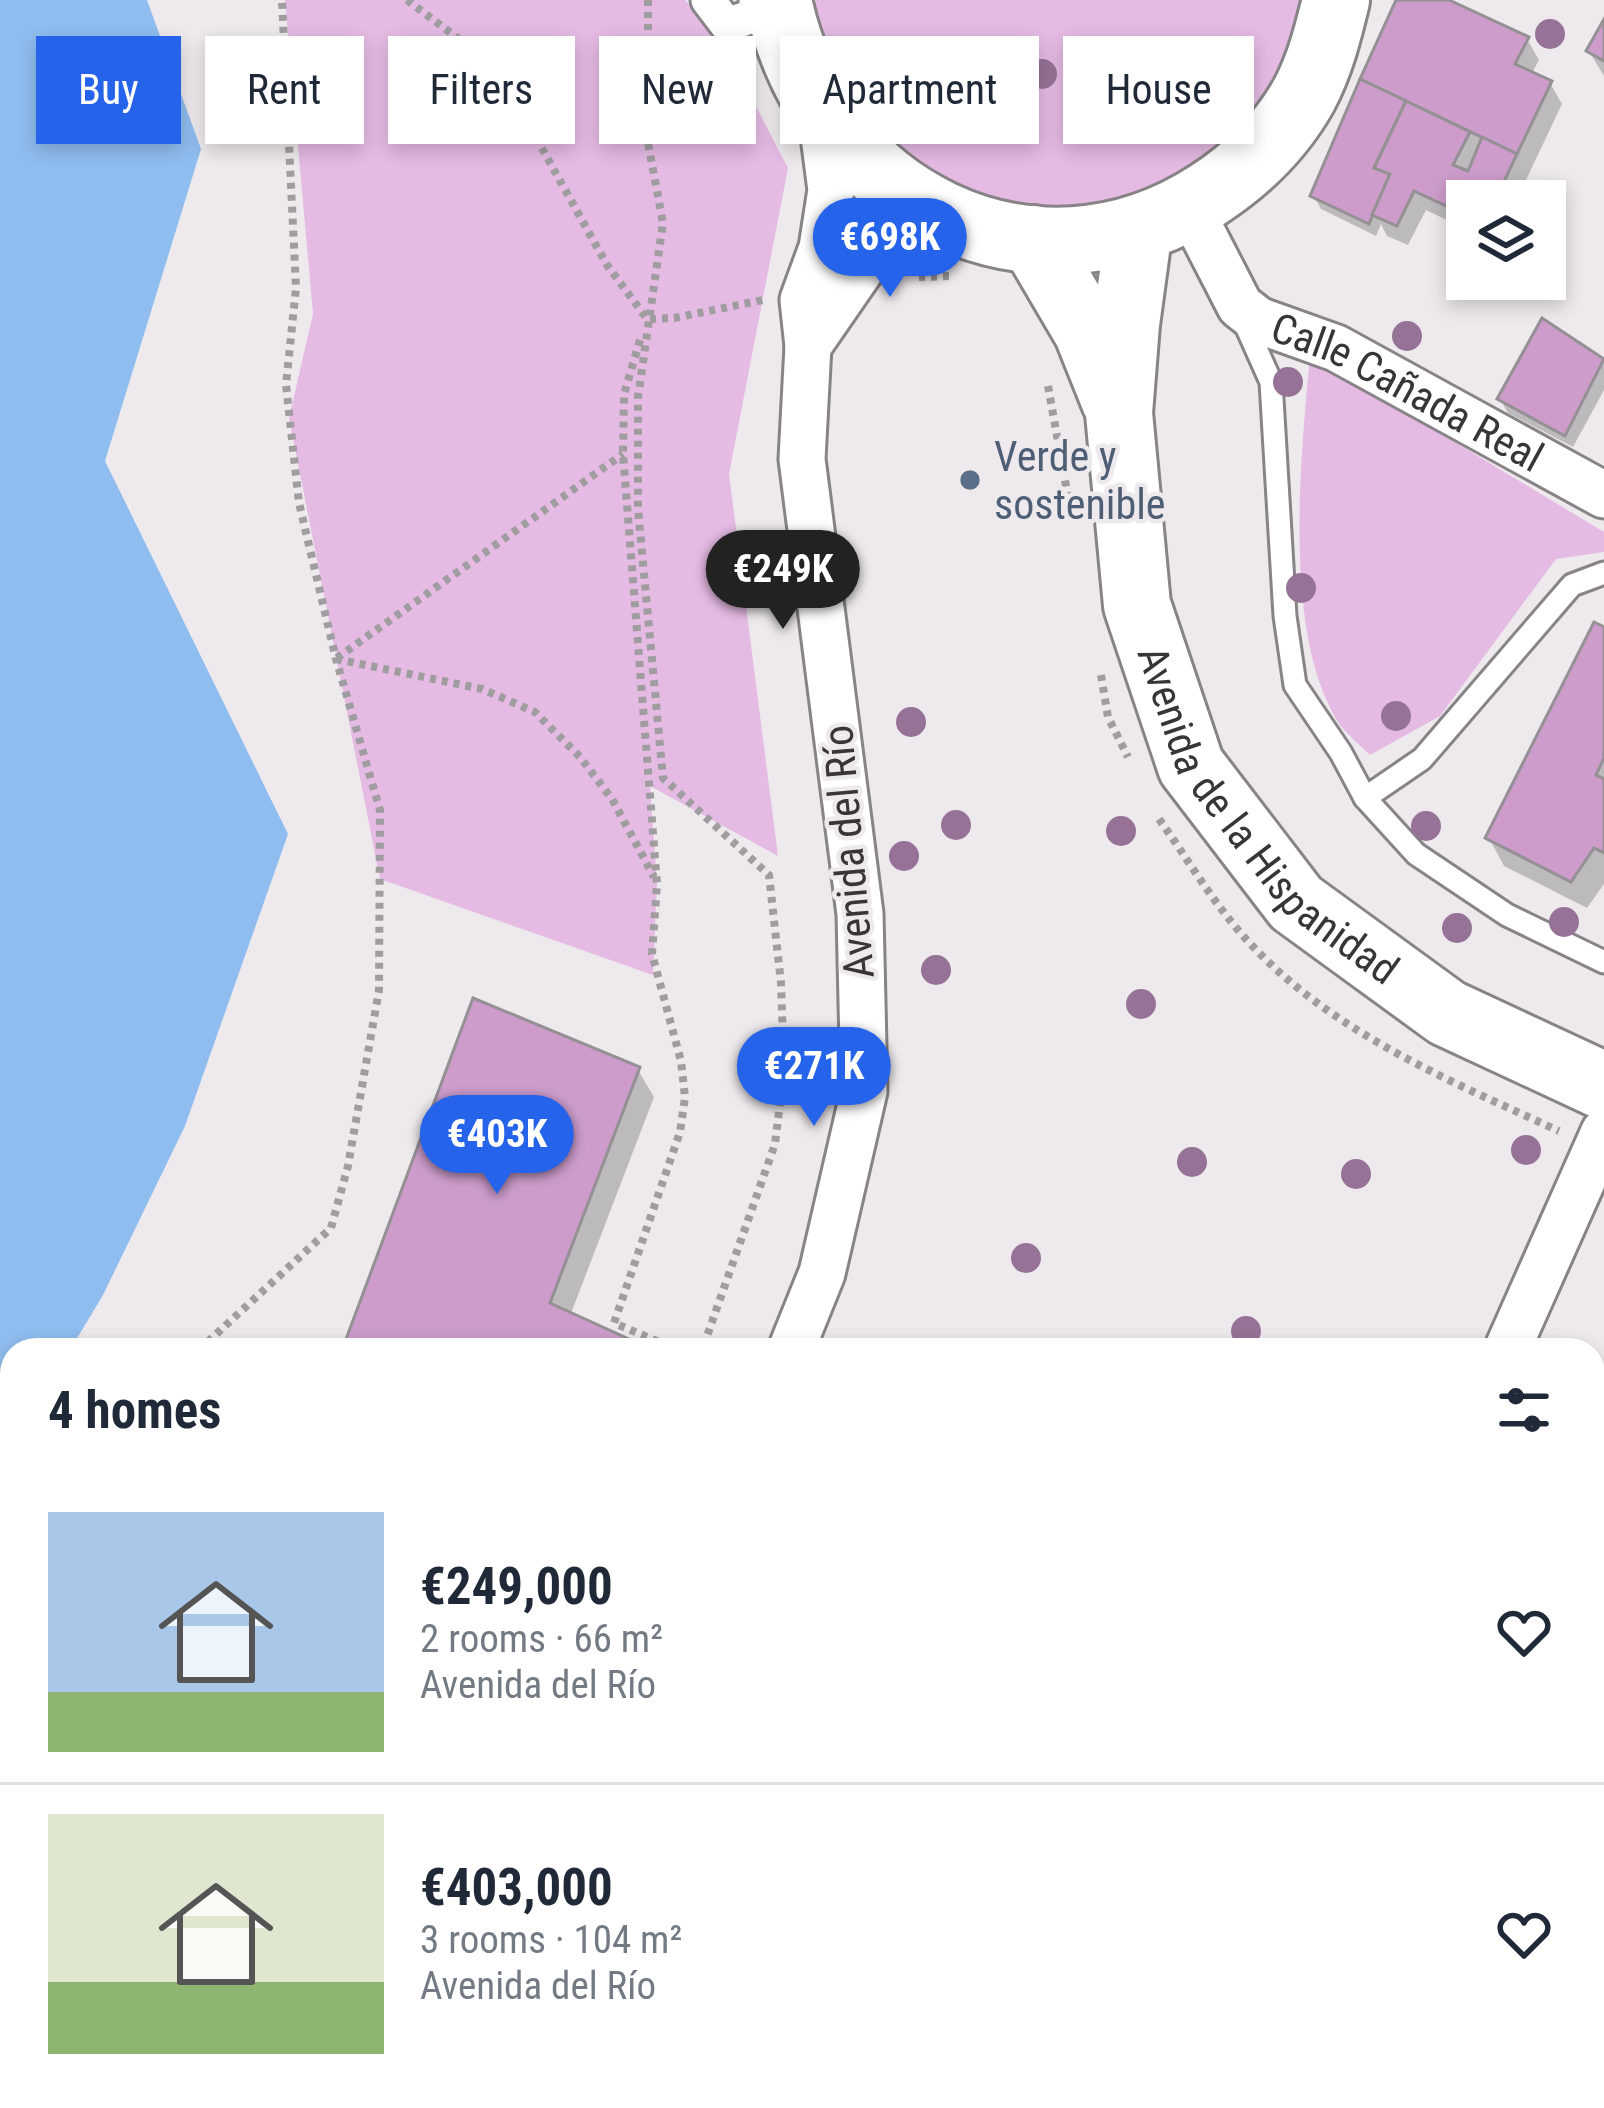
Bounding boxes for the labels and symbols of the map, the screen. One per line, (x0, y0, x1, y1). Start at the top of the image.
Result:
pin: €698K (806, 198, 974, 300)
street label: Calle Cañada Real (1265, 303, 1551, 482)
place label: Verde y sostenible (994, 432, 1166, 529)
marker: Verde y sostenible (957, 467, 983, 493)
pin: €249K (699, 530, 867, 632)
street label: Avenida de la Hispanidad (1128, 640, 1408, 994)
street label: Avenida del Río (813, 723, 884, 981)
pin: €271K (730, 1027, 898, 1129)
pin: €403K (413, 1095, 581, 1197)

